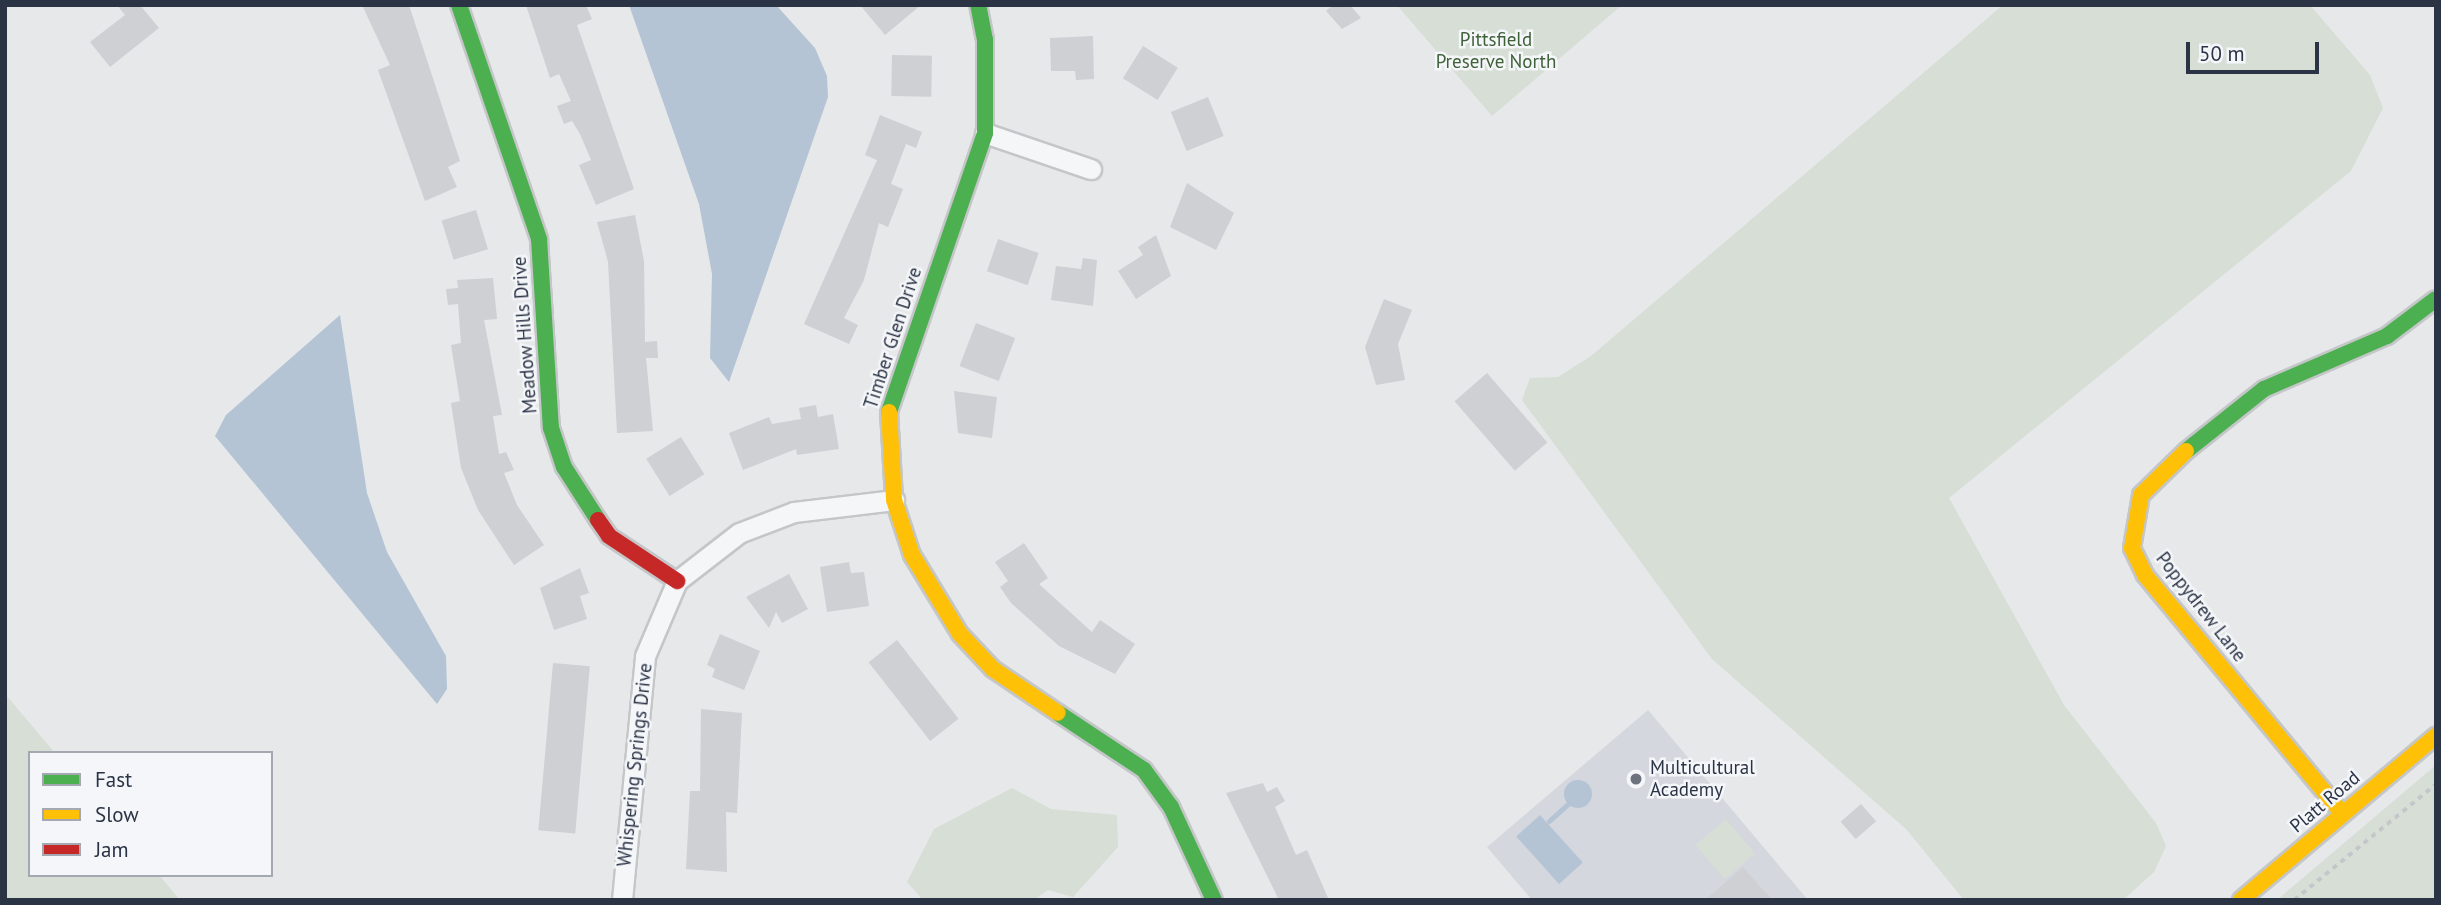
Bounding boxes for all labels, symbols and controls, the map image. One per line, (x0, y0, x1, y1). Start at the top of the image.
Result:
scale bar (2189, 28, 2322, 72)
park label: Pittsfield Preserve North (1436, 29, 1556, 73)
text: 50 m (2199, 40, 2245, 67)
street label: Meadow Hills Drive (508, 255, 542, 415)
street label: Timber Glen Drive (859, 264, 927, 412)
street label: Poppydrew Lane (2151, 547, 2251, 667)
street label: Whispering Springs Drive (613, 662, 657, 868)
legend (28, 751, 273, 877)
place label: Multicultural Academy (1650, 757, 1755, 801)
text: Fast (95, 766, 132, 793)
street label: Platt Road (2286, 766, 2364, 838)
marker: Multicultural Academy (1628, 771, 1644, 787)
text: Slow (95, 801, 139, 828)
text: Jam (95, 836, 129, 863)

